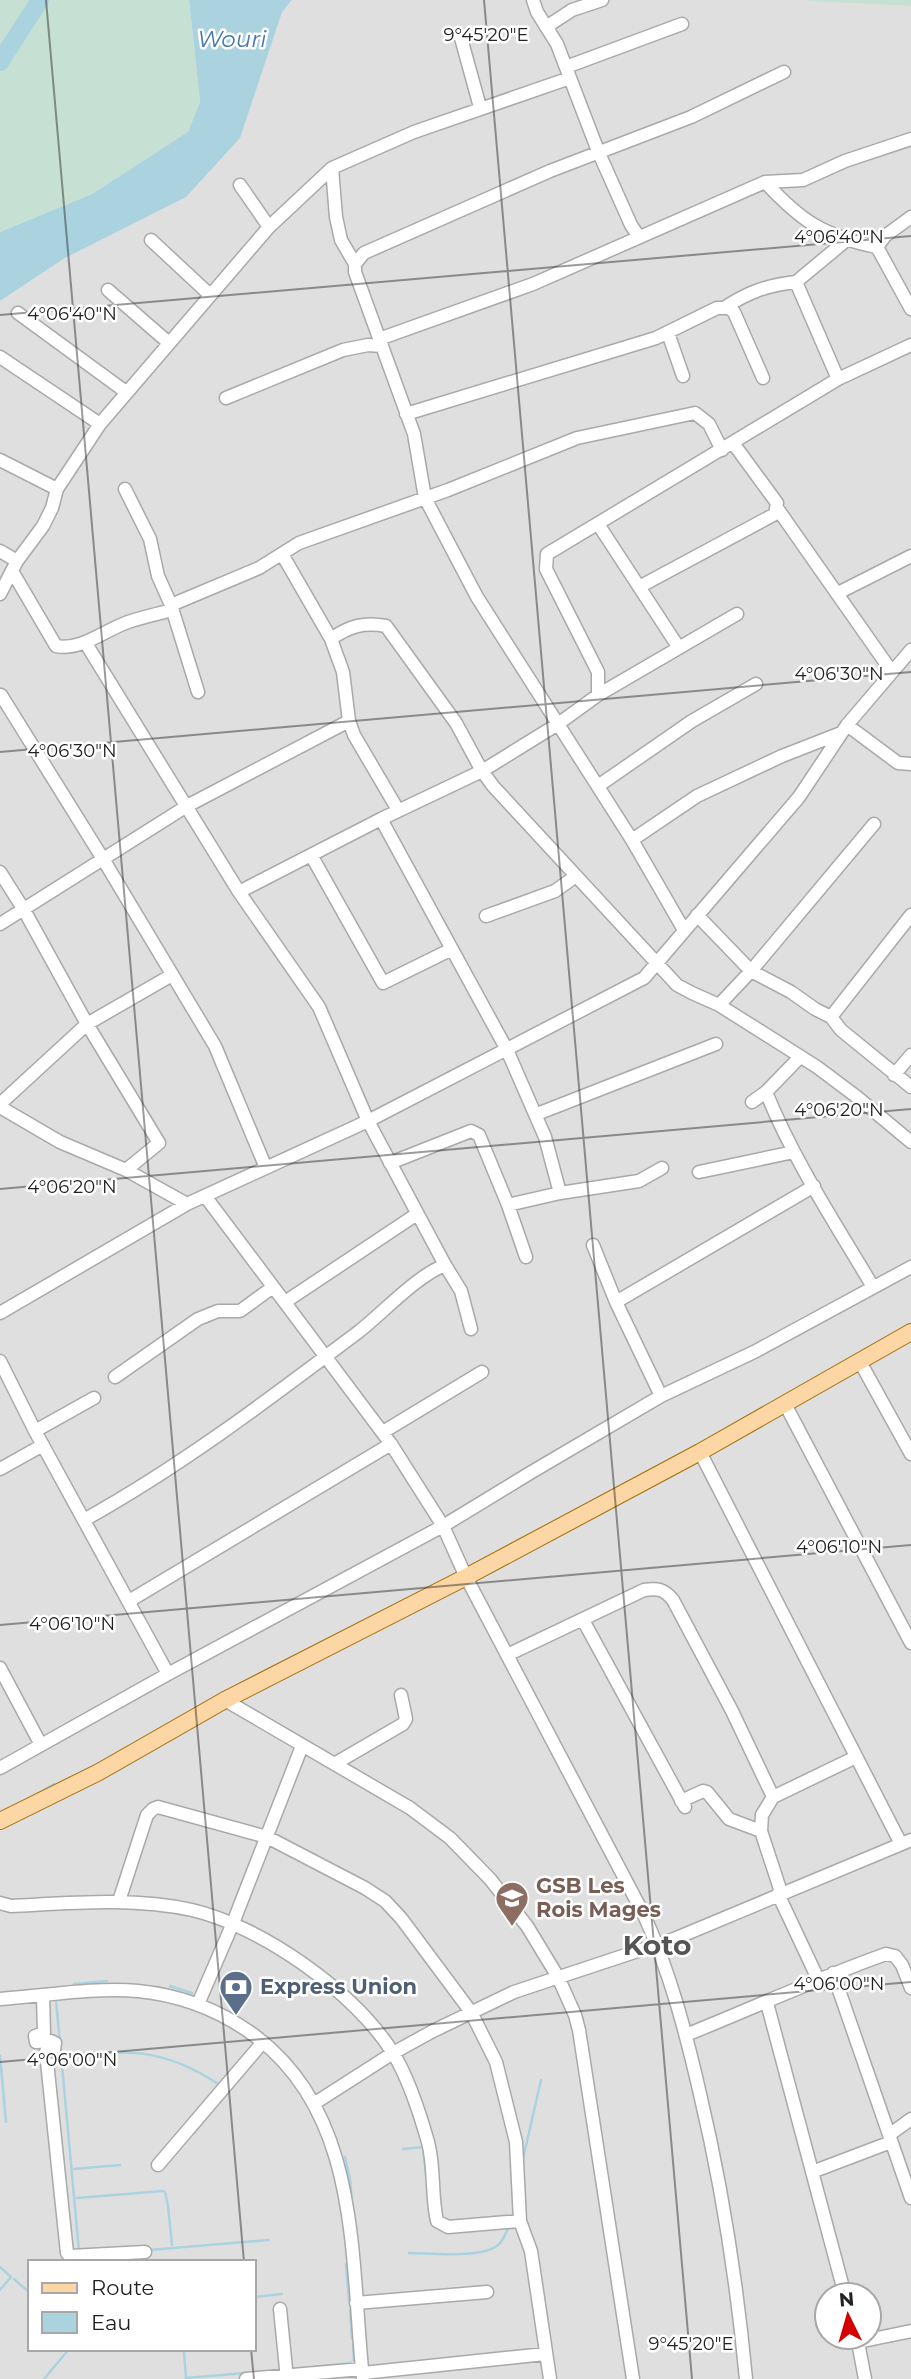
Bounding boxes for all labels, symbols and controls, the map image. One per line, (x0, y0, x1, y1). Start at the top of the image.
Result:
text: 9°45'20"E (444, 24, 528, 46)
water label: Wouri (198, 25, 267, 53)
text: 4°06'40"N (794, 226, 884, 248)
text: 4°06'40"N (27, 303, 117, 325)
text: 4°06'30"N (794, 663, 884, 685)
text: 4°06'30"N (27, 740, 117, 762)
text: 4°06'20"N (794, 1099, 884, 1121)
text: 4°06'20"N (27, 1176, 117, 1198)
text: 4°06'10"N (796, 1536, 882, 1558)
text: 4°06'10"N (29, 1613, 115, 1635)
place label: GSB Les Rois Mages (536, 1873, 661, 1922)
school or university icon: GSB Les Rois Mages (493, 1879, 531, 1928)
district label: Koto (623, 1928, 691, 1962)
bank icon: Express Union (217, 1968, 255, 2017)
text: 4°06'00"N (794, 1973, 884, 1995)
place label: Express Union (260, 1974, 417, 1999)
text: 4°06'00"N (27, 2049, 117, 2071)
legend (28, 2260, 256, 2351)
text: Route (91, 2275, 154, 2300)
north arrow (813, 2281, 883, 2351)
text: N (838, 2287, 855, 2312)
text: Eau (91, 2310, 131, 2335)
text: 9°45'20"E (649, 2333, 733, 2355)

